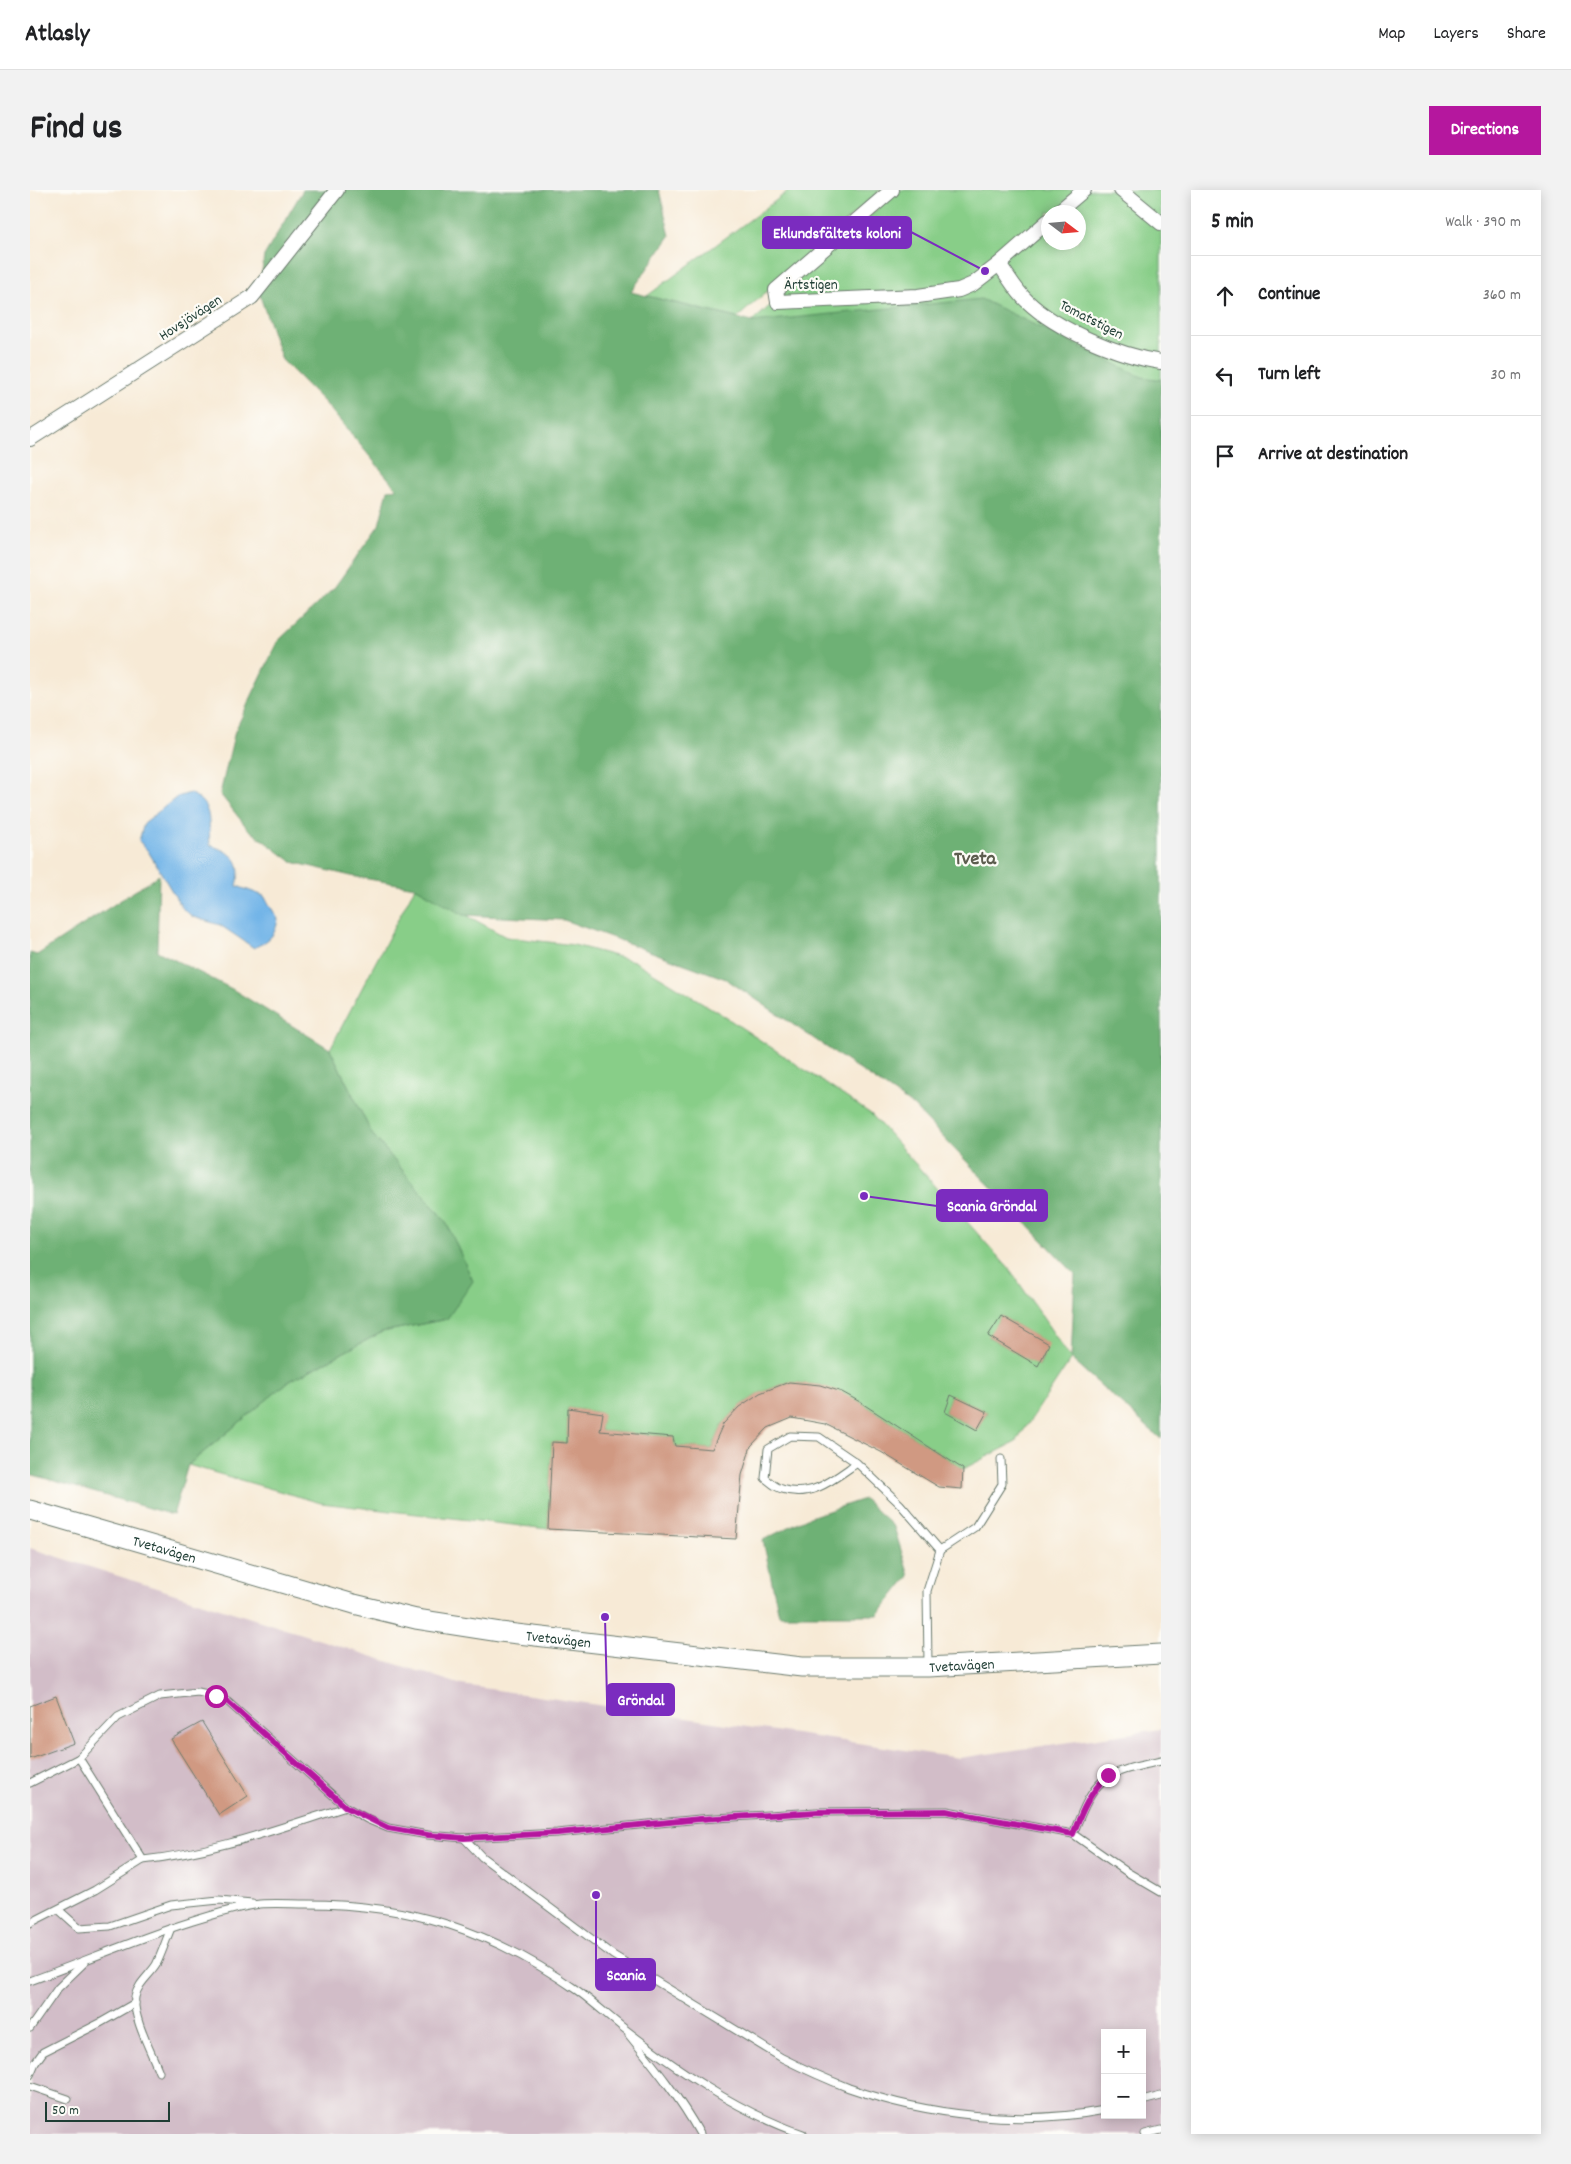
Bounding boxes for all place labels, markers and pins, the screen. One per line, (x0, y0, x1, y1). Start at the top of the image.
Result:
callout: Eklundsfältets koloni (763, 217, 911, 248)
callout: Scania Gröndal (937, 1190, 1047, 1221)
callout: Gröndal (607, 1684, 674, 1715)
callout: Scania (596, 1959, 655, 1990)

